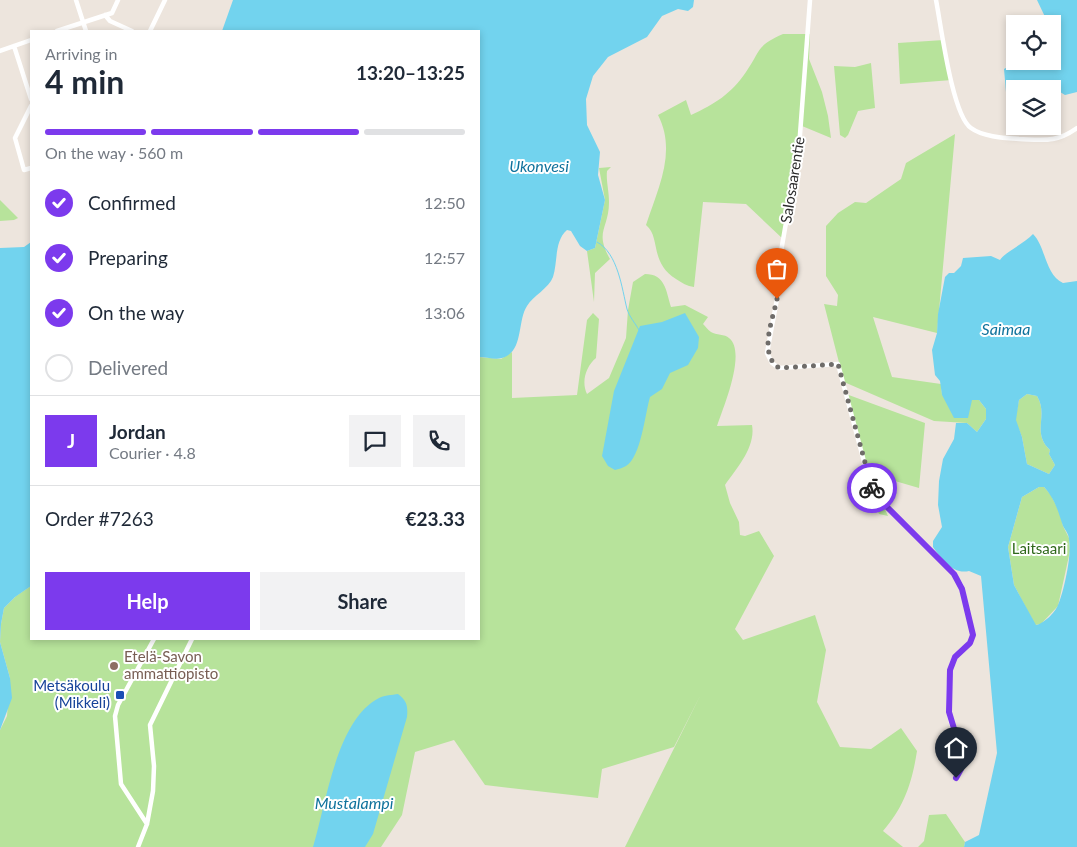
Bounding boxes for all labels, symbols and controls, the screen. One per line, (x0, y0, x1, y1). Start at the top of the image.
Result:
map controls (1006, 15, 1061, 135)
button: locate (1006, 15, 1061, 70)
text: Arriving in (45, 44, 118, 63)
text: 13:20–13:25 (356, 61, 465, 84)
text: 4 min (45, 62, 124, 101)
button: layers (1006, 80, 1061, 135)
street label: Salosaarentie (776, 135, 808, 224)
text: On the way · 560 m (45, 143, 183, 162)
water label: Ukonvesi (509, 156, 569, 175)
icon: check (45, 189, 73, 217)
text: Confirmed (88, 191, 176, 214)
text: 12:50 (424, 193, 465, 212)
icon: check (45, 244, 73, 272)
text: Preparing (88, 246, 168, 269)
text: 12:57 (424, 248, 465, 267)
pin (756, 248, 798, 299)
icon: bag (763, 255, 791, 283)
icon: check (45, 299, 73, 327)
text: On the way (88, 301, 184, 324)
text: 13:06 (424, 303, 465, 322)
water label: Saimaa (982, 319, 1030, 338)
text: Delivered (88, 356, 168, 379)
button: chat (349, 415, 401, 467)
button: phone (413, 415, 465, 467)
text: Jordan (109, 420, 166, 443)
text: J (67, 429, 75, 452)
text: Courier · 4.8 (109, 443, 196, 462)
courier (847, 463, 897, 513)
icon: bike (858, 474, 886, 502)
text: Order #7263 (45, 507, 154, 530)
text: €23.33 (405, 507, 465, 530)
park label: Laitsaari (1012, 539, 1066, 557)
button: Help (45, 572, 250, 630)
button: Share (260, 572, 465, 630)
place label: Etelä-Savon ammattiopisto (124, 647, 218, 682)
marker: Etelä-Savon ammattiopisto (108, 660, 120, 672)
place label: Metsäkoulu (Mikkeli) (33, 676, 110, 711)
marker: Metsäkoulu (Mikkeli) (114, 689, 126, 701)
pin (935, 727, 977, 778)
icon: home (942, 734, 970, 762)
water label: Mustalampi (315, 793, 394, 812)

